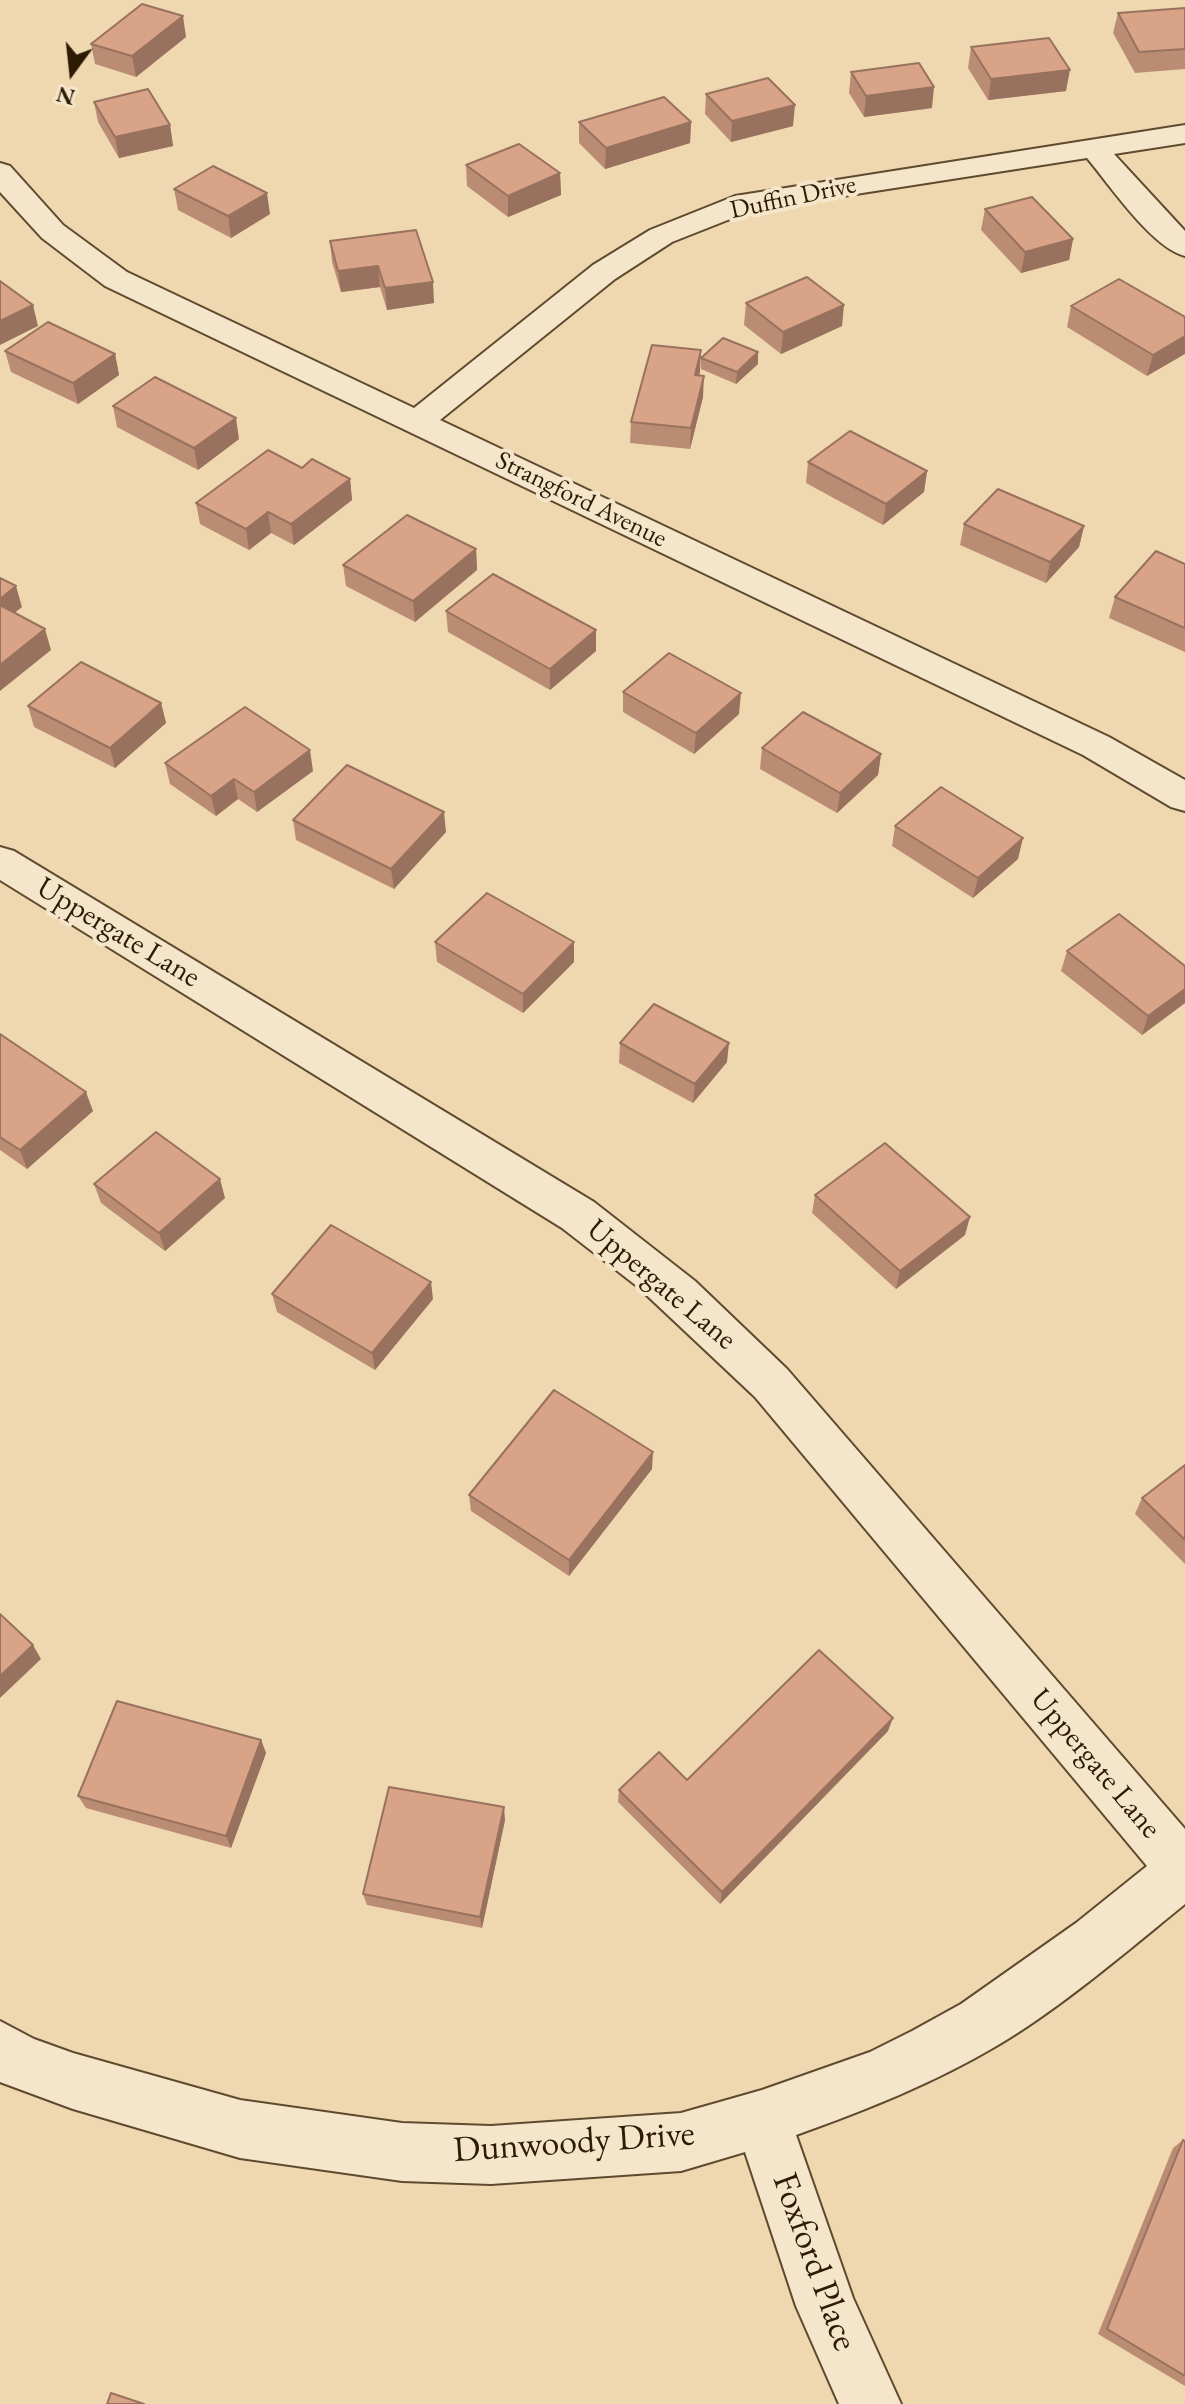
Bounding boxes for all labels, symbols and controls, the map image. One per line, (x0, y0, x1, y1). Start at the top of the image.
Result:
north arrow (32, 32, 112, 112)
text: N (53, 79, 78, 112)
street label: Duffin Drive (727, 169, 859, 227)
street label: Strangford Avenue (490, 445, 672, 555)
street label: Uppergate Lane (30, 870, 206, 996)
street label: Uppergate Lane (579, 1212, 743, 1358)
street label: Uppergate Lane (1022, 1682, 1168, 1846)
street label: Dunwoody Drive (452, 2113, 696, 2173)
street label: Foxford Place (762, 2167, 866, 2357)

